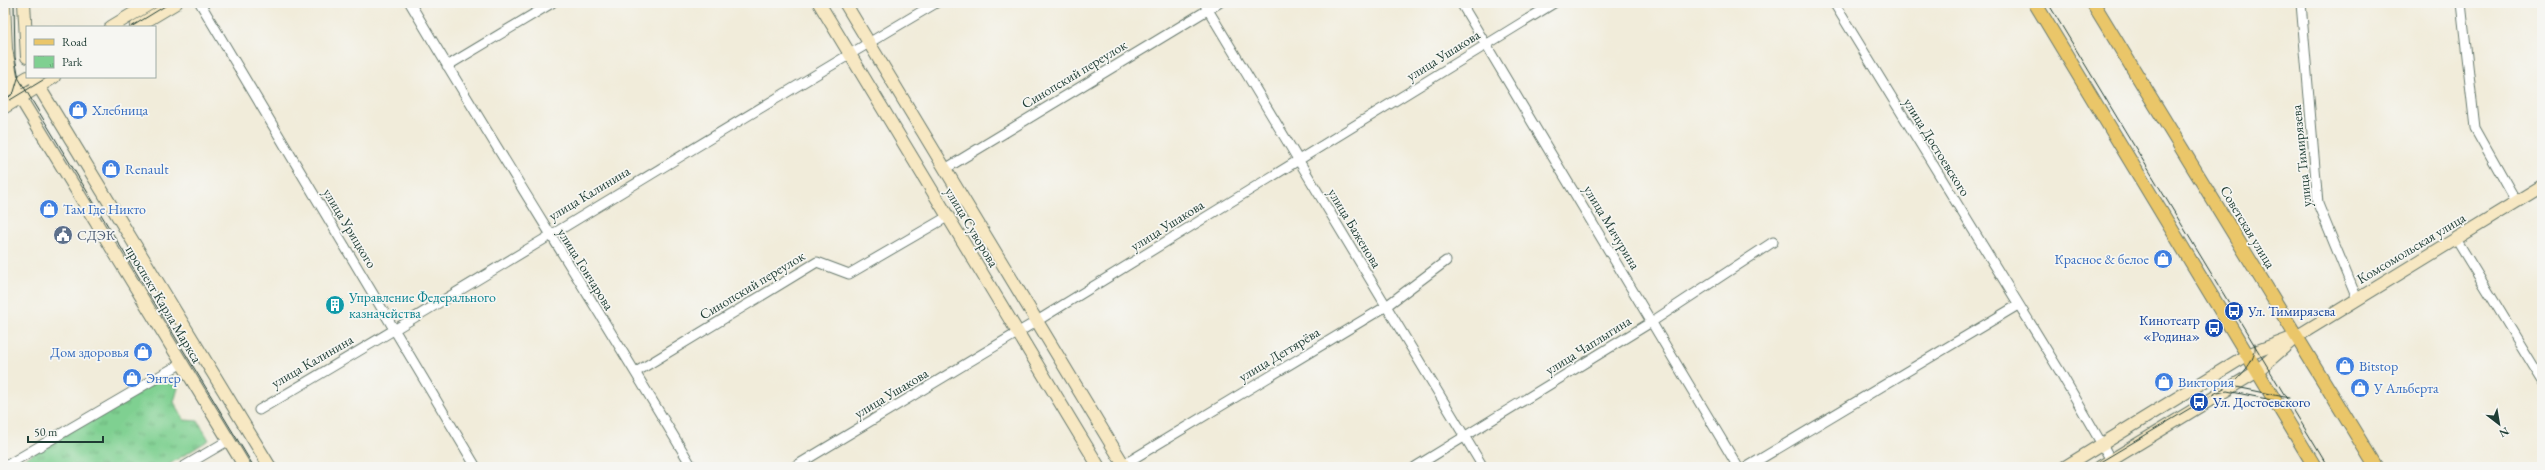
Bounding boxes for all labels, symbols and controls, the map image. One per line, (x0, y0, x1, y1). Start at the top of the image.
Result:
street label: улица Ушакова (1403, 25, 1483, 85)
legend (26, 26, 156, 78)
text: Road (62, 34, 88, 50)
street label: Синопский переулок (1018, 35, 1130, 113)
text: Park (62, 54, 83, 70)
street label: улица Достоевского (1899, 94, 1975, 200)
shop icon: Хлебница (67, 99, 89, 121)
place label: Хлебница (91, 101, 149, 119)
street label: улица Тимирязева (2287, 104, 2315, 208)
shop icon: Renault (100, 158, 122, 180)
place label: Renault (125, 160, 169, 178)
street label: улица Калинина (545, 161, 633, 224)
street label: улица Мичурина (1580, 181, 1645, 273)
street label: Советская улица (2216, 182, 2280, 272)
street label: улица Суворова (941, 184, 1003, 271)
street label: улица Урицкого (319, 185, 381, 271)
street label: улица Баженова (1324, 185, 1386, 271)
street label: улица Ушакова (1127, 195, 1207, 255)
shop icon: Там Где Никто (38, 198, 60, 220)
place label: Там Где Никто (63, 200, 146, 218)
street label: Комсомольская улица (2353, 208, 2469, 288)
public building icon: СДЭК (52, 224, 74, 246)
street label: улица Гончарова (554, 225, 619, 314)
place label: СДЭК (77, 226, 116, 244)
street label: проспект Карла Маркса (122, 242, 206, 366)
street label: Синопский переулок (696, 246, 808, 324)
shop icon: Красное & белое (2152, 248, 2174, 270)
place label: Красное & белое (2055, 250, 2150, 268)
place label: Управление Федерального казначейства (348, 288, 496, 322)
building icon: Управление Федерального казначейства (324, 294, 346, 316)
bus stop icon: Ул. Тимирязева (2223, 300, 2245, 322)
place label: Ул. Тимирязева (2247, 302, 2336, 320)
street label: улица Чаплыгина (1542, 311, 1635, 379)
place label: Кинотеатр «Родина» (2139, 311, 2200, 345)
bus stop icon: Кинотеатр «Родина» (2203, 317, 2225, 339)
street label: улица Дегтярёва (1235, 322, 1323, 385)
street label: улица Калинина (268, 330, 357, 392)
shop icon: Дом здоровья (132, 341, 154, 363)
place label: Дом здоровья (50, 343, 129, 361)
shop icon: Bitstop (2334, 355, 2356, 377)
place label: Bitstop (2359, 357, 2398, 375)
street label: улица Ушакова (851, 364, 932, 422)
shop icon: Энтер (121, 367, 143, 389)
place label: Энтер (146, 369, 181, 387)
shop icon: Виктория (2153, 371, 2175, 393)
place label: Виктория (2178, 373, 2234, 391)
shop icon: У Альберта (2349, 377, 2371, 399)
place label: У Альберта (2373, 379, 2439, 397)
bus stop icon: Ул. Достоевского (2188, 391, 2210, 413)
place label: Ул. Достоевского (2212, 393, 2311, 411)
north arrow (2479, 404, 2519, 444)
scale bar (28, 418, 103, 444)
text: 50 m (34, 424, 58, 440)
text: N (2497, 424, 2512, 441)

